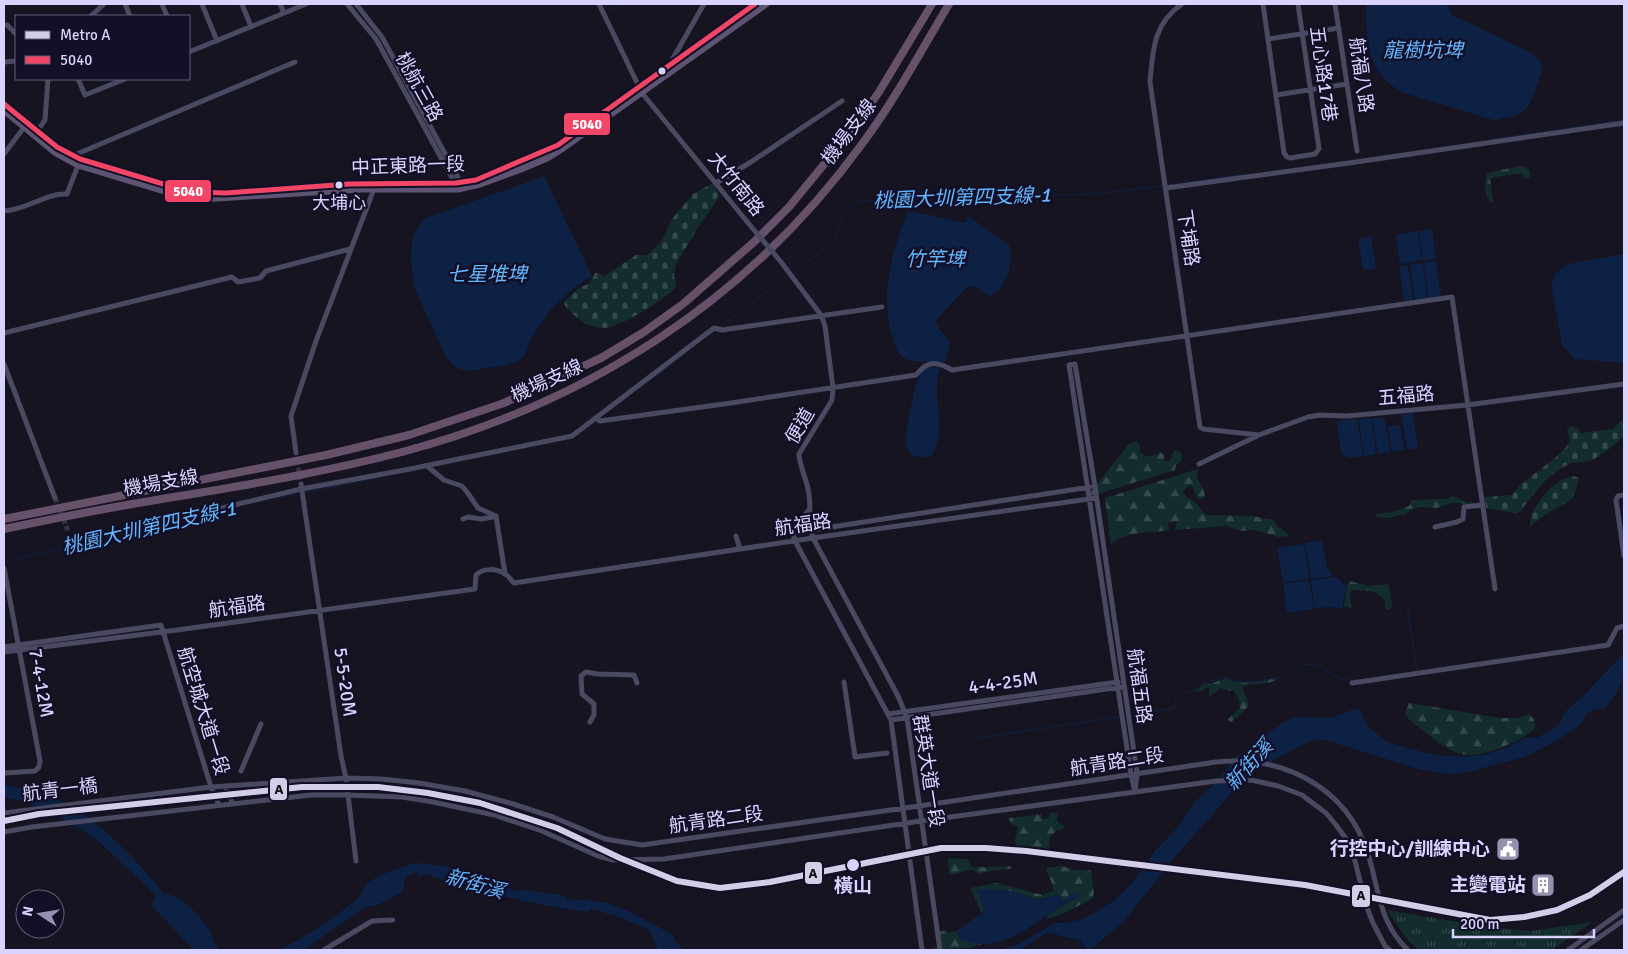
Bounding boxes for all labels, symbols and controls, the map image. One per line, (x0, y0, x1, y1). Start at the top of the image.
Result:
legend (15, 15, 190, 80)
street label: 五心路17巷 (1304, 25, 1342, 123)
text: Metro A (60, 26, 110, 44)
street label: 航福八路 (1344, 36, 1378, 114)
water label: 龍樹坑埤 (1383, 38, 1465, 63)
street label: 桃航三路 (390, 48, 448, 126)
text: 5040 (60, 51, 92, 69)
unlabelled marker (657, 66, 667, 76)
street label: 機場支線 (817, 94, 881, 170)
line badge: 5040 (563, 112, 611, 136)
text: 5040 (572, 116, 603, 133)
street label: 大竹南路 (703, 147, 769, 221)
street label: 中正東路一段 (351, 152, 465, 180)
line badge: 5040 (164, 179, 212, 203)
marker: 大埔心 (334, 180, 344, 190)
water label: 桃園大圳第四支線-1 (873, 182, 1051, 214)
text: 5040 (173, 183, 204, 200)
place label: 大埔心 (312, 192, 366, 214)
street label: 下埔路 (1172, 208, 1204, 268)
water label: 竹竿埤 (905, 247, 967, 272)
water label: 七星堆埤 (447, 262, 529, 287)
street label: 機場支線 (507, 354, 587, 408)
street label: 五福路 (1377, 382, 1435, 410)
street label: 便道 (780, 404, 820, 448)
street label: 機場支線 (121, 465, 201, 501)
water label: 桃園大圳第四支線-1 (60, 496, 239, 560)
street label: 航福路 (773, 509, 833, 541)
street label: 航福路 (207, 591, 267, 623)
street label: 航空城大道一段 (172, 644, 234, 778)
street label: 5-5-20M (328, 646, 362, 718)
street label: 7-4-12M (23, 647, 59, 719)
street label: 航福五路 (1122, 647, 1156, 725)
street label: 4-4-25M (967, 666, 1039, 700)
street label: 群英大道一段 (907, 713, 949, 829)
water label: 新街溪 (1220, 732, 1280, 796)
street label: 航青路二段 (1068, 743, 1166, 781)
street label: 航青一橋 (21, 773, 99, 807)
line badge: A (269, 777, 288, 801)
text: A (275, 781, 284, 798)
street label: 航青路二段 (667, 802, 765, 838)
public building icon: 行控中心/訓練中心 (1495, 836, 1521, 862)
place label: 行控中心/訓練中心 (1329, 837, 1490, 861)
marker: 橫山 (845, 857, 861, 873)
line badge: A (804, 861, 823, 885)
water label: 新街溪 (443, 864, 510, 905)
text: A (809, 865, 818, 882)
building icon: 主變電站 (1530, 872, 1556, 898)
place label: 主變電站 (1450, 873, 1526, 897)
place label: 橫山 (834, 874, 872, 898)
line badge: A (1351, 884, 1371, 908)
text: A (1357, 887, 1366, 904)
north arrow (15, 889, 65, 939)
text: N (18, 905, 37, 918)
scale bar (1453, 906, 1594, 938)
text: 200 m (1460, 915, 1500, 933)

